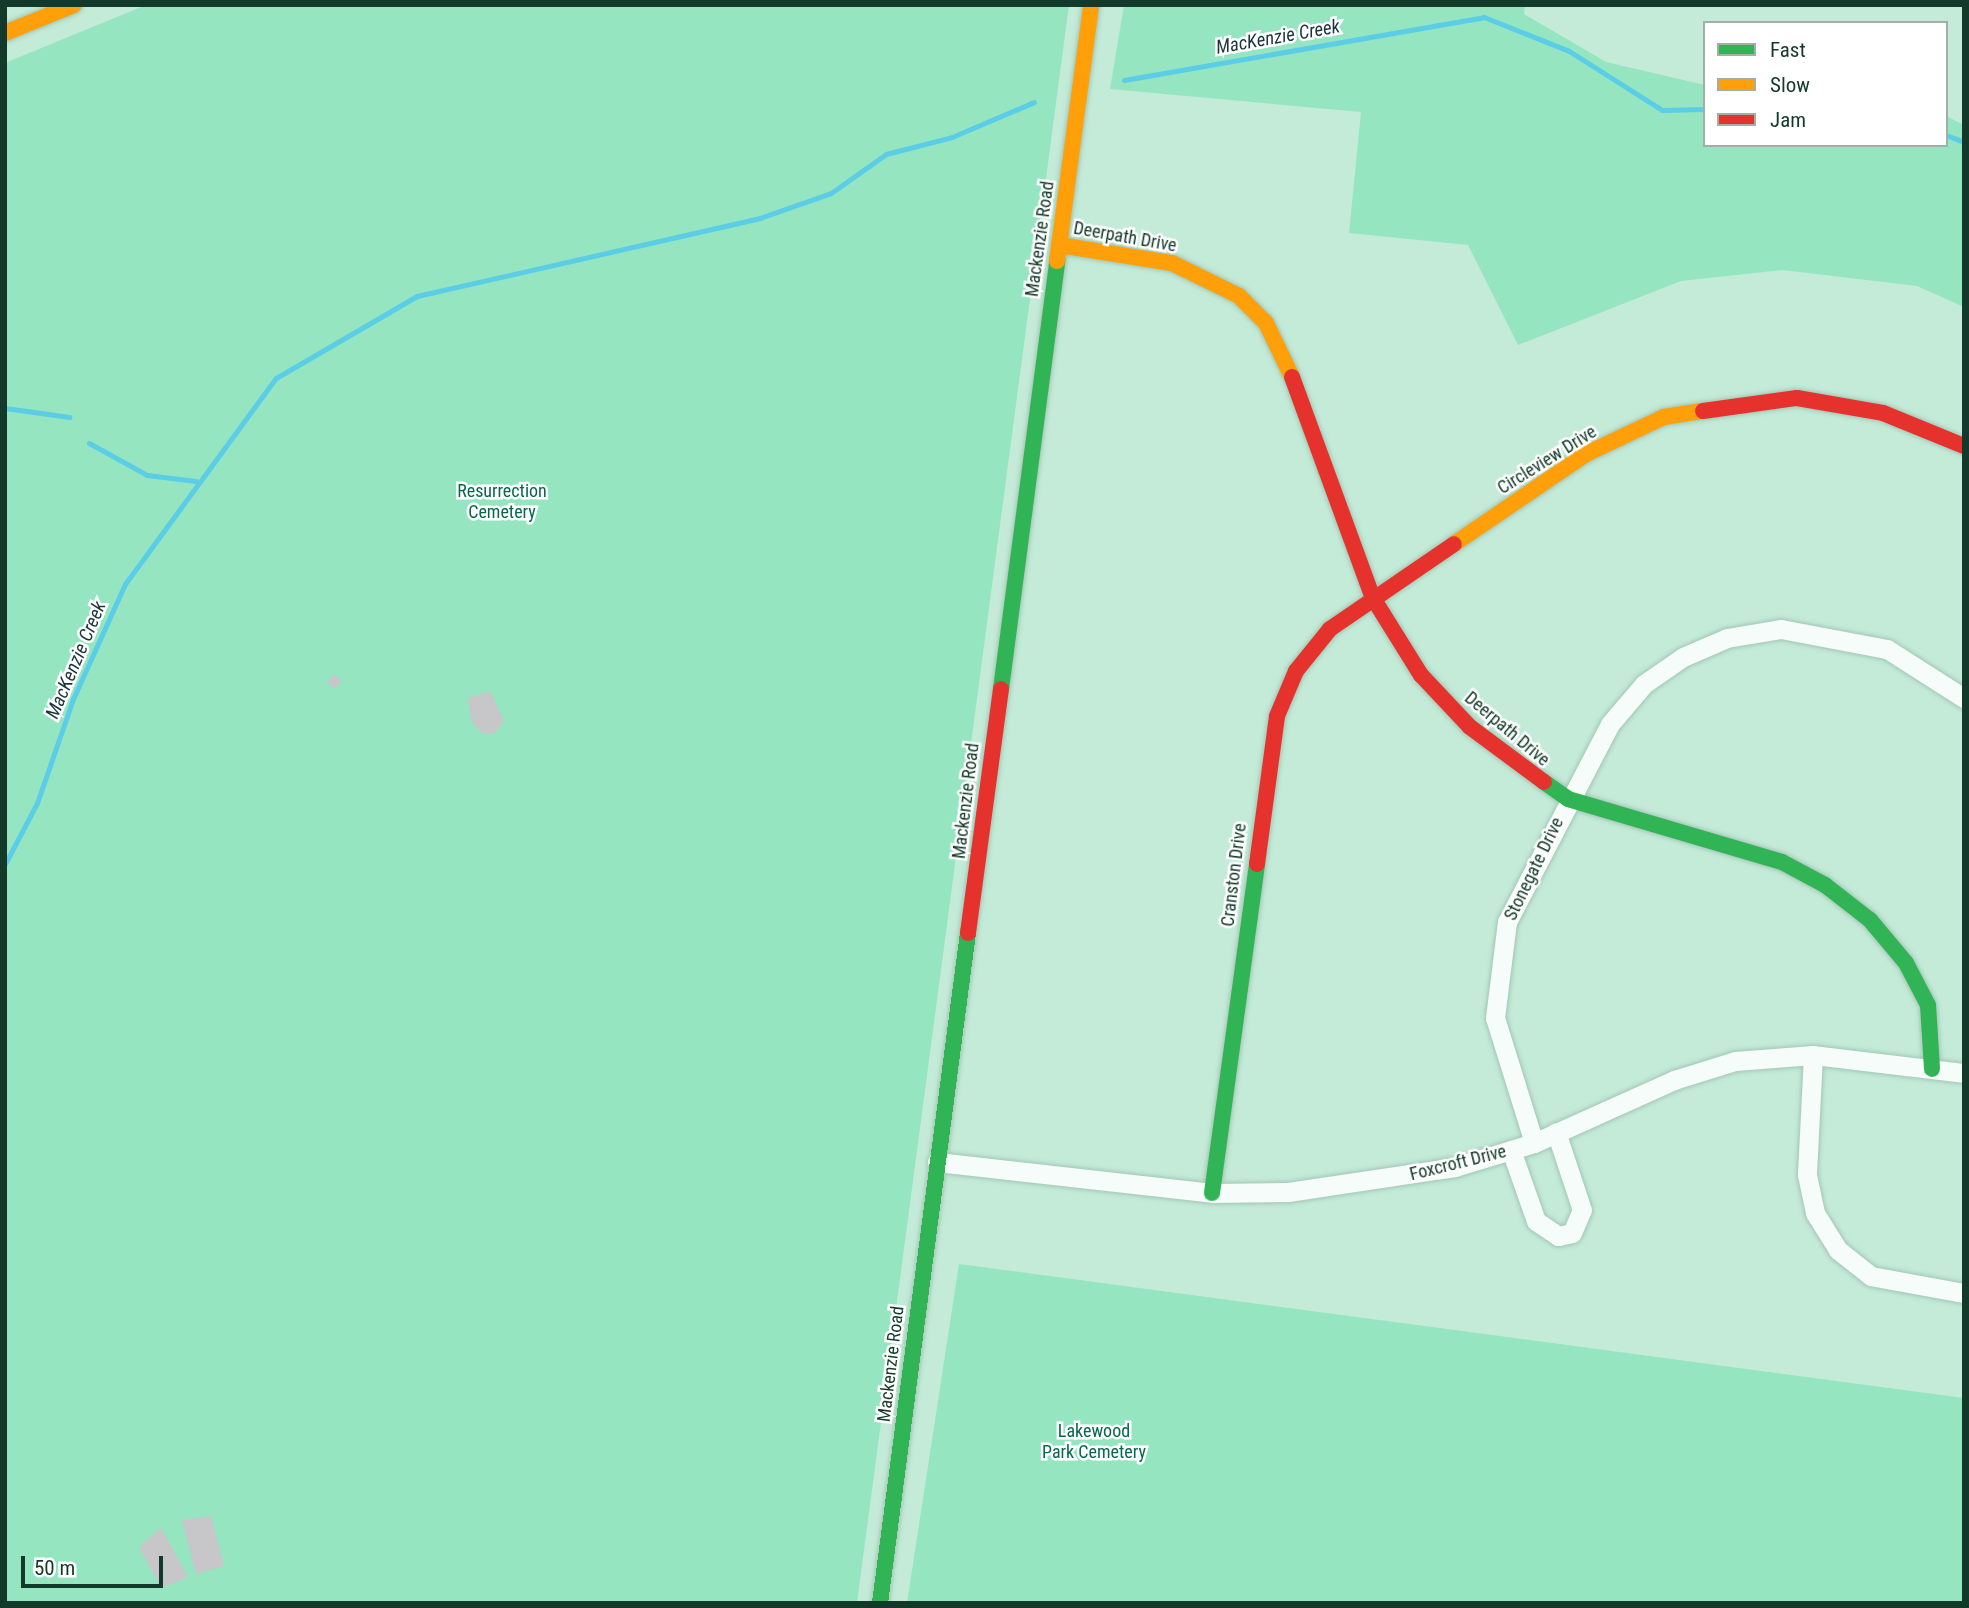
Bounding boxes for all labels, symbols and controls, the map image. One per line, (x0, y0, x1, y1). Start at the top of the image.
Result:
water label: MacKenzie Creek (1214, 15, 1342, 59)
legend (1703, 21, 1948, 147)
text: Fast (1770, 38, 1806, 62)
text: Slow (1770, 73, 1810, 97)
text: Jam (1770, 108, 1806, 132)
street label: Mackenzie Road (1021, 180, 1059, 298)
street label: Deerpath Drive (1072, 217, 1178, 257)
street label: Circleview Drive (1494, 421, 1600, 499)
park label: Resurrection Cemetery (457, 481, 547, 524)
water label: MacKenzie Creek (41, 598, 111, 722)
street label: Deerpath Drive (1460, 687, 1554, 771)
street label: Mackenzie Road (948, 742, 984, 860)
street label: Stonegate Drive (1500, 814, 1568, 924)
street label: Cranston Drive (1217, 822, 1251, 928)
street label: Foxcroft Drive (1407, 1141, 1509, 1185)
street label: Mackenzie Road (873, 1305, 909, 1423)
park label: Lakewood Park Cemetery (1042, 1421, 1146, 1464)
scale bar (24, 1542, 166, 1586)
text: 50 m (34, 1556, 75, 1580)

